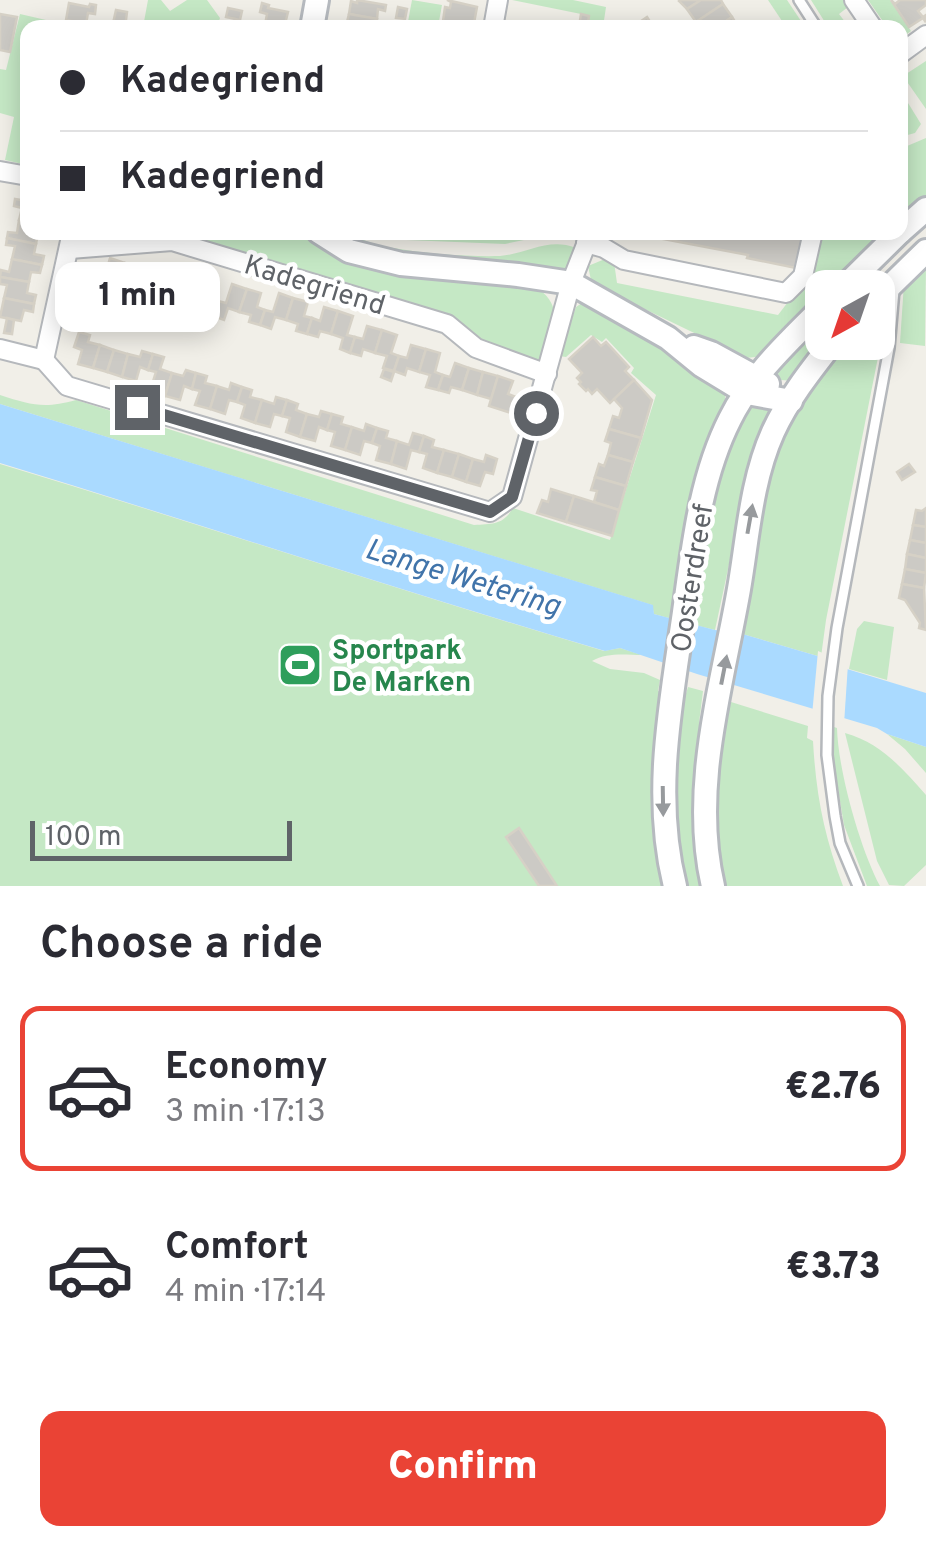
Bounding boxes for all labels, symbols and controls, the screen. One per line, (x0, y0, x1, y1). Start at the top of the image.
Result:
text: Kadegriend (120, 58, 325, 107)
text: Kadegriend (120, 154, 325, 203)
street label: Kadegriend (239, 248, 389, 325)
callout: 1 min (54, 262, 220, 332)
north arrow (805, 270, 895, 360)
map controls (805, 270, 895, 360)
text: 1 min (98, 277, 177, 317)
route end (115, 385, 160, 430)
route start (514, 391, 559, 436)
street label: Oosterdreef (664, 502, 723, 655)
one-way arrow (743, 502, 758, 534)
water label: Lange Wetering (360, 532, 565, 627)
place label: Sportpark De Marken (332, 634, 471, 702)
sports icon: Sportpark De Marken (277, 642, 323, 688)
one-way arrow (717, 654, 732, 685)
one-way arrow (656, 786, 672, 818)
scale bar (30, 816, 292, 860)
text: 100 m (45, 820, 121, 856)
text: Choose a ride (40, 917, 323, 974)
icon: car (45, 1044, 135, 1134)
text: Economy (165, 1044, 327, 1093)
text: €2.76 (785, 1064, 881, 1113)
text: 3 min · 17:13 (165, 1093, 326, 1133)
icon: car (45, 1224, 135, 1314)
text: Comfort (165, 1224, 309, 1273)
text: €3.73 (786, 1244, 881, 1293)
text: 4 min · 17:14 (165, 1273, 326, 1313)
button: Confirm (40, 1411, 886, 1526)

